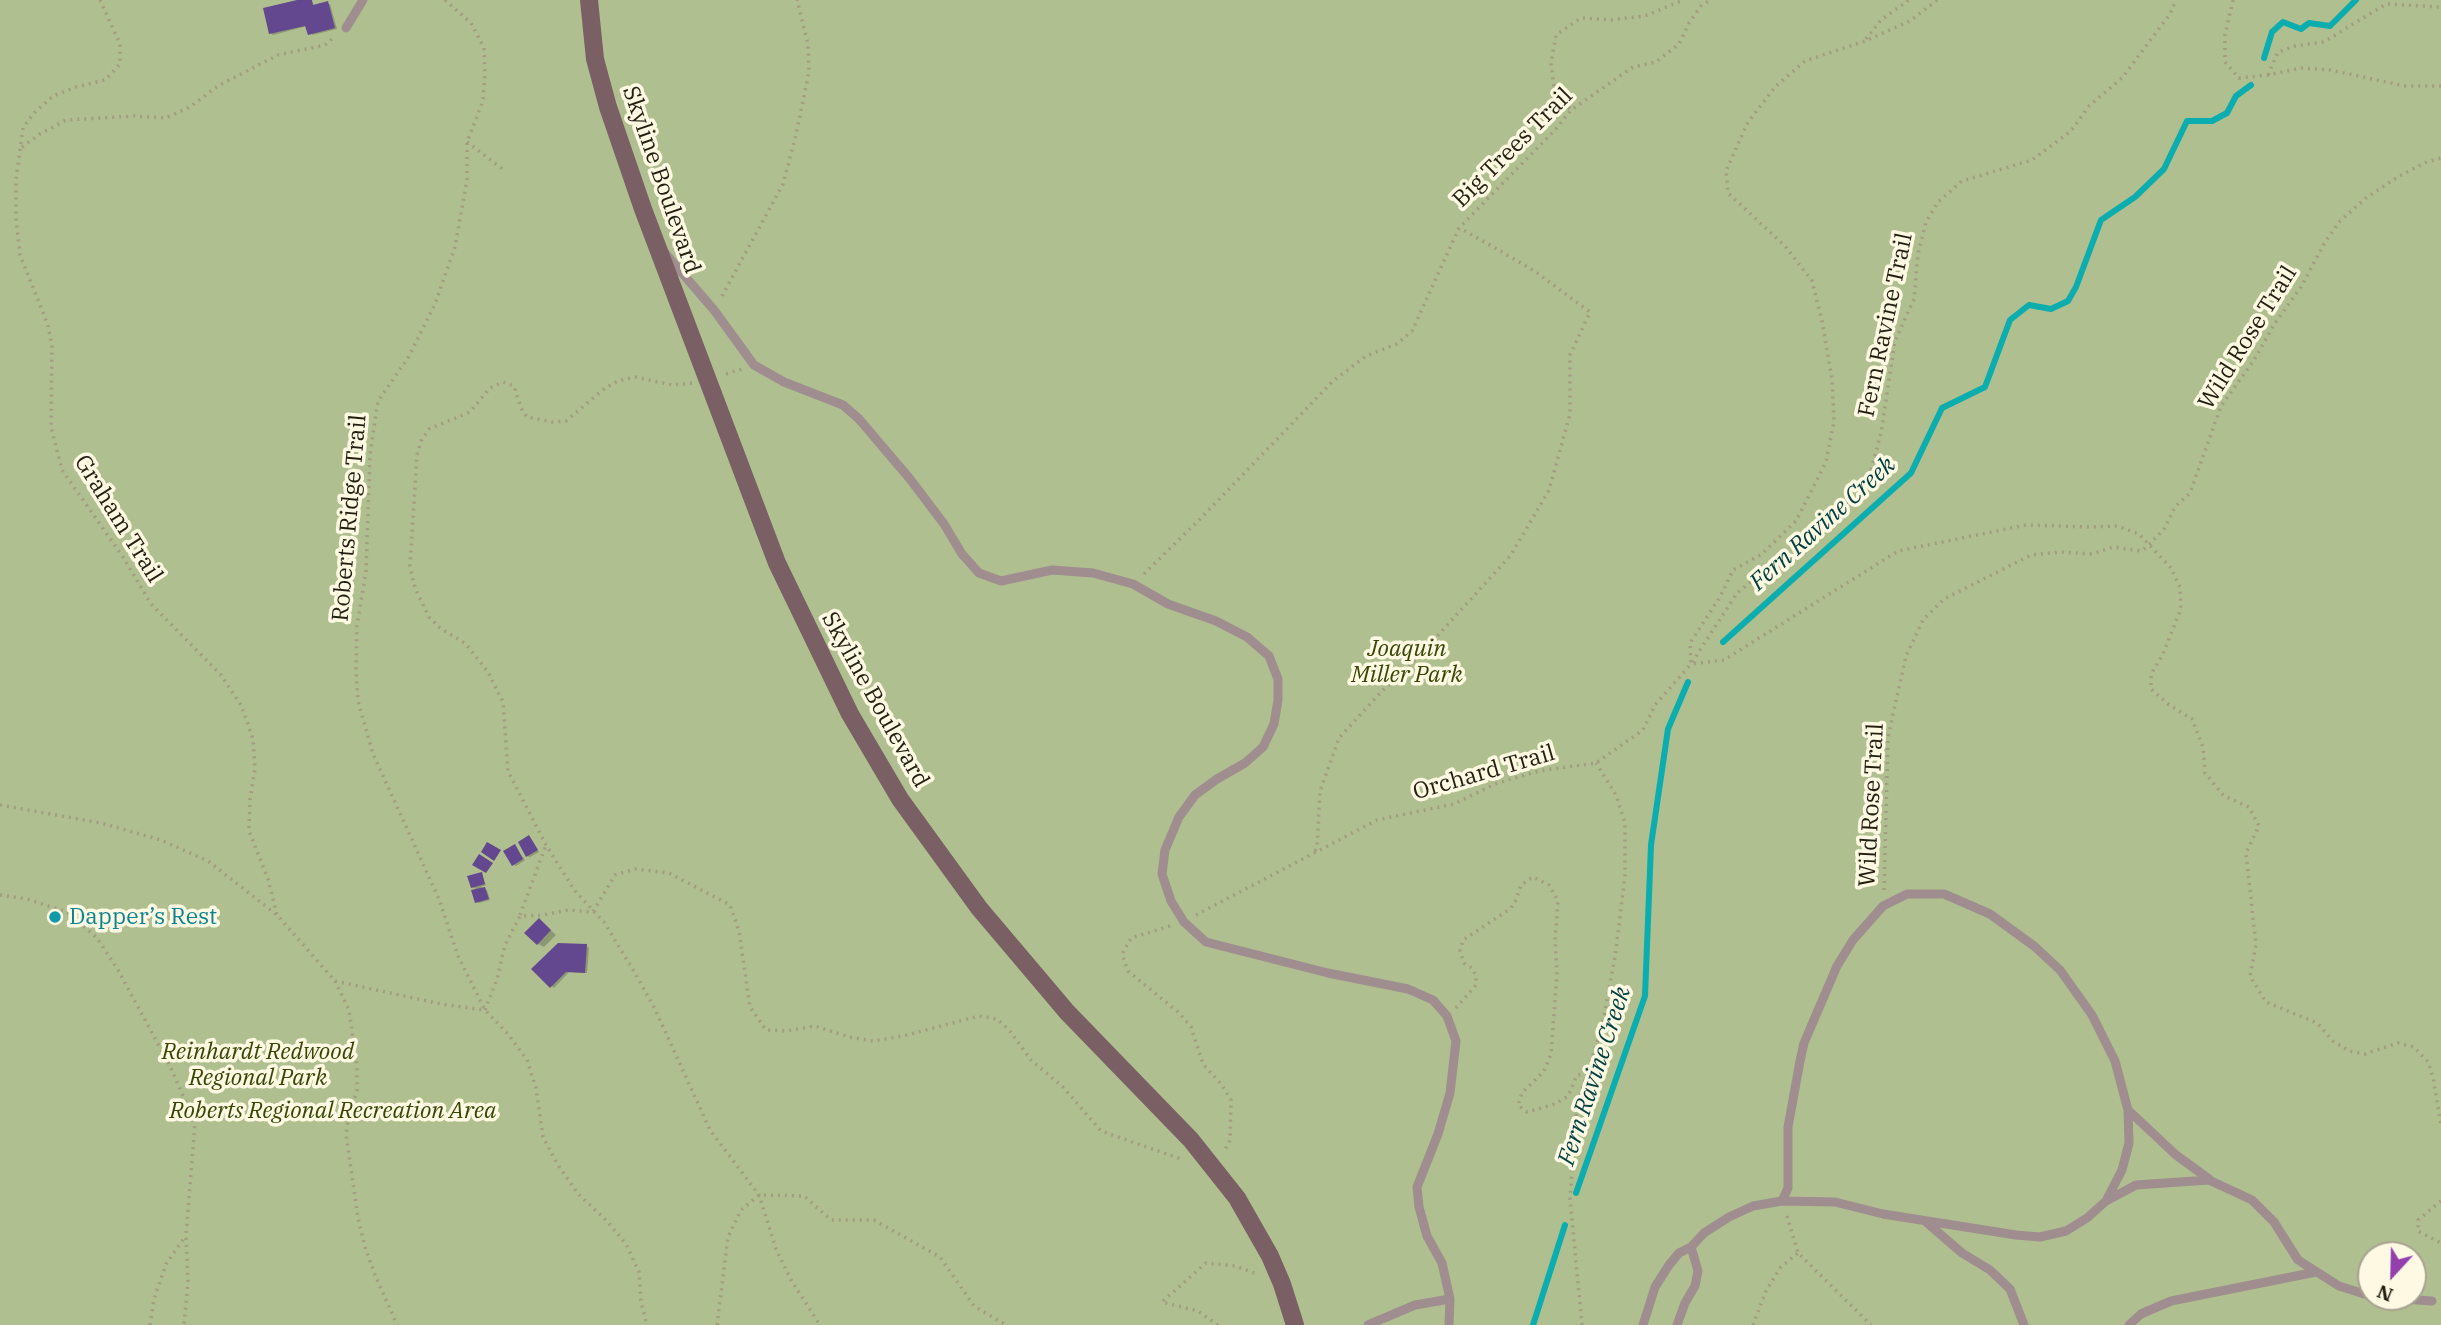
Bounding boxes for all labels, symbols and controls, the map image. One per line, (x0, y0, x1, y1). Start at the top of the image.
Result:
street label: Big Trees Trail (1447, 82, 1579, 214)
street label: Skyline Boulevard (616, 83, 706, 277)
street label: Fern Ravine Trail (1853, 231, 1919, 419)
street label: Wild Rose Trail (2193, 261, 2303, 415)
street label: Roberts Ridge Trail (327, 413, 373, 623)
street label: Graham Trail (68, 450, 168, 588)
water label: Fern Ravine Creek (1744, 451, 1902, 597)
street label: Skyline Boulevard (815, 607, 935, 793)
park label: Joaquin Miller Park (1351, 635, 1463, 689)
street label: Wild Rose Trail (1854, 722, 1890, 888)
street label: Orchard Trail (1410, 740, 1558, 806)
place label: Dapper’s Rest (69, 903, 217, 931)
marker: Dapper’s Rest (47, 909, 63, 925)
water label: Fern Ravine Creek (1553, 983, 1637, 1169)
park label: Reinhardt Redwood Regional Park (162, 1038, 354, 1092)
park label: Roberts Regional Recreation Area (169, 1097, 497, 1125)
north arrow (2357, 1241, 2427, 1311)
text: N (2373, 1280, 2396, 1308)

